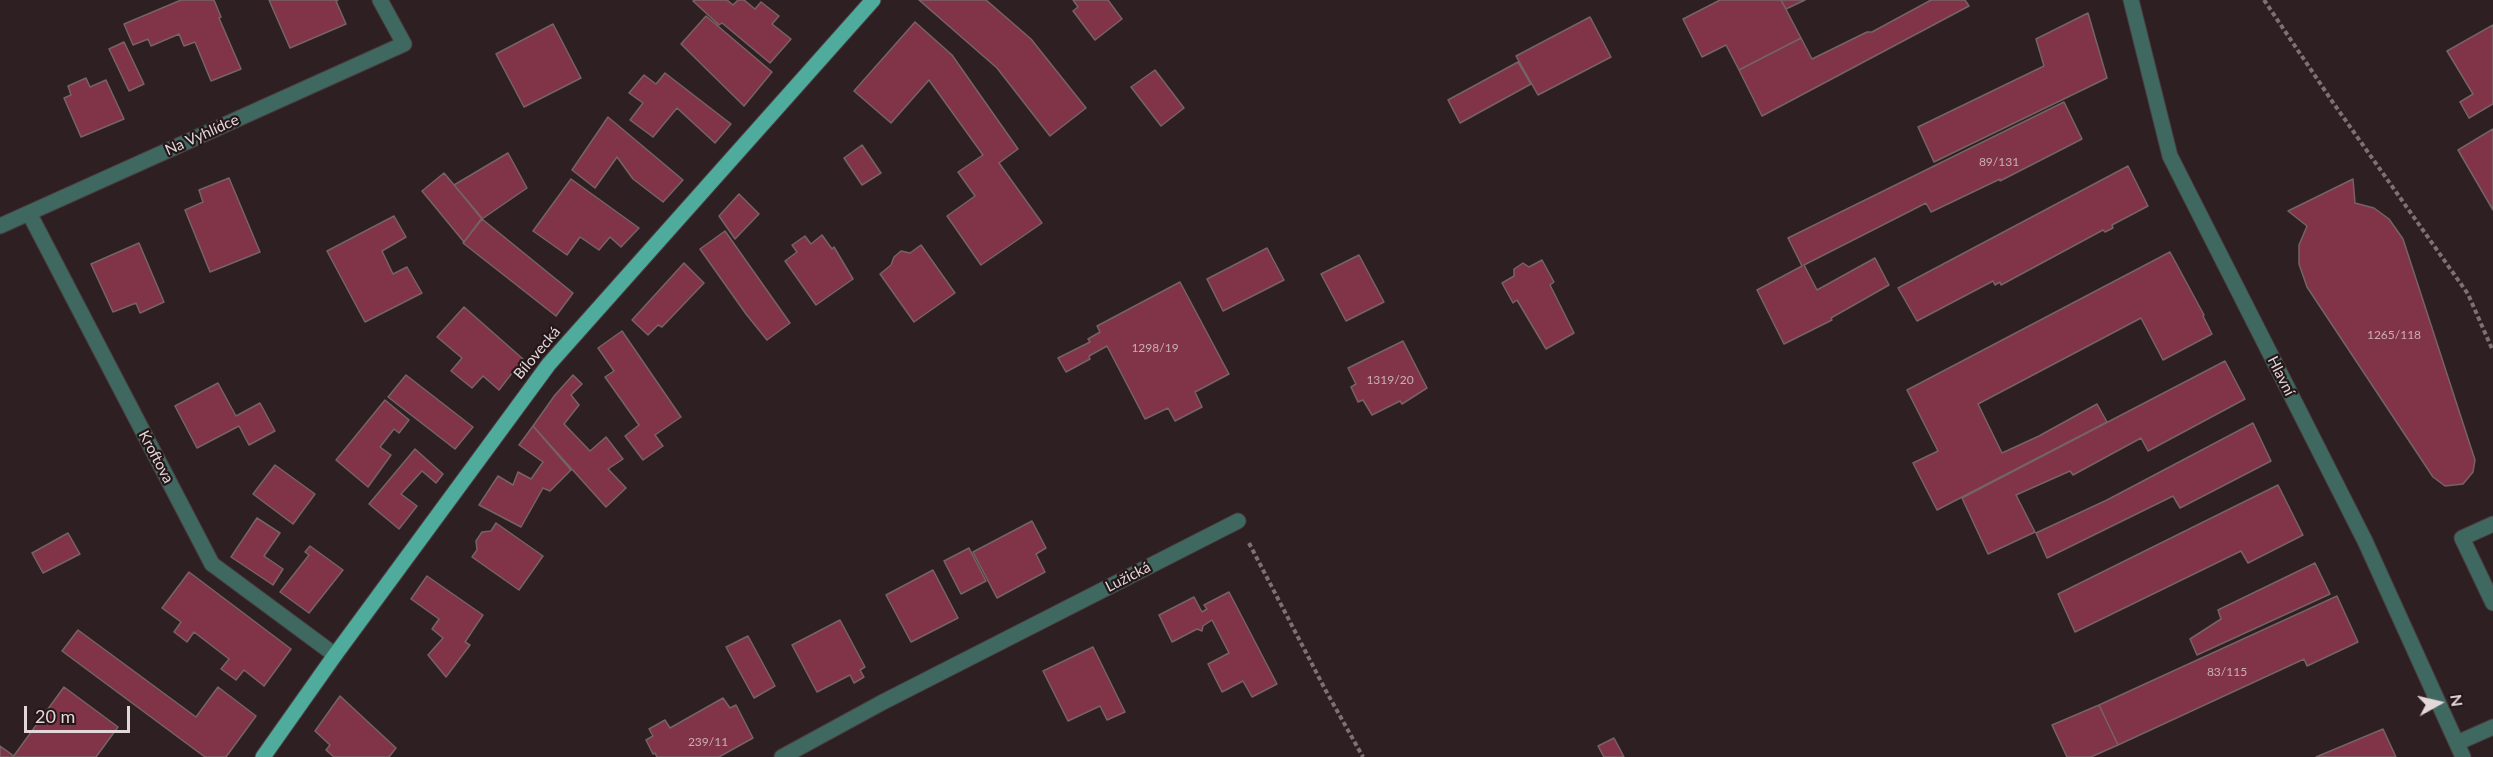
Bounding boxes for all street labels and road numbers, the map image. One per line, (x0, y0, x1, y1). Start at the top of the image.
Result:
street label: Na Vyhlídce (162, 111, 242, 159)
street label: Bílovecká (510, 323, 564, 383)
street label: Hlavní (2263, 353, 2299, 399)
street label: Kroftova (135, 428, 177, 486)
street label: Lužická (1102, 558, 1154, 596)

